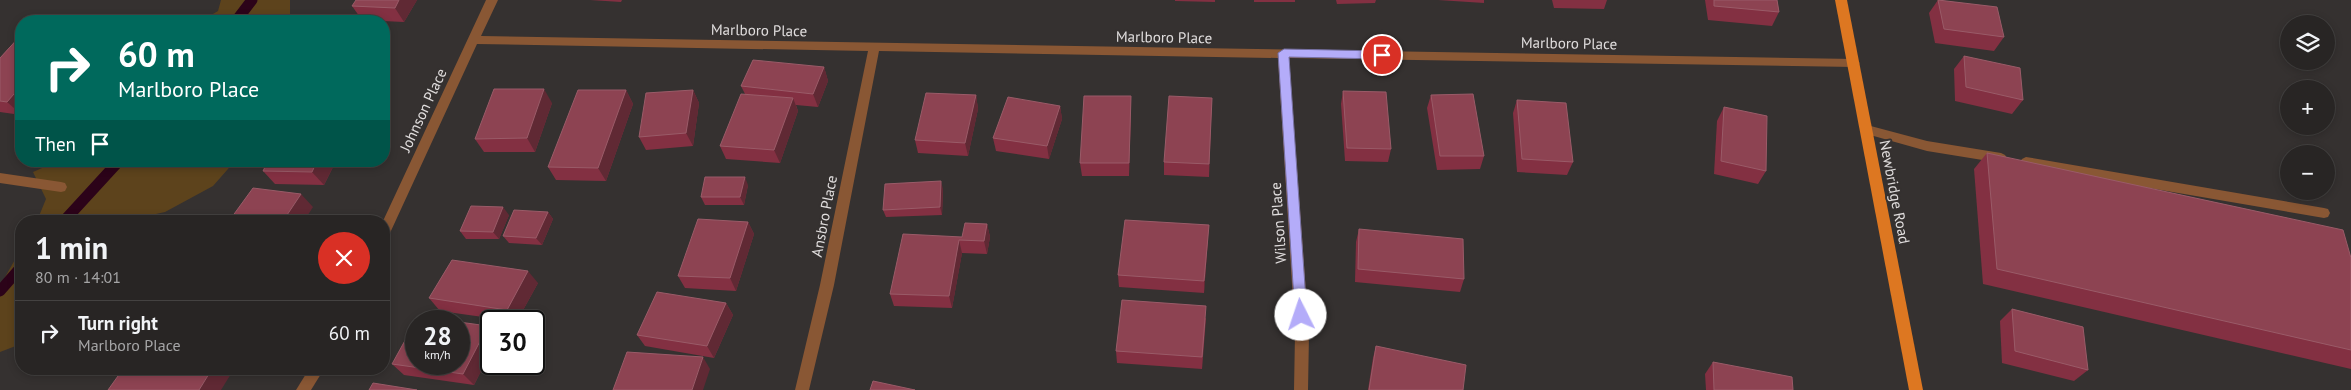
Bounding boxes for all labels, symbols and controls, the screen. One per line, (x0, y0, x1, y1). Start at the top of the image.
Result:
map controls (2280, 15, 2335, 200)
button: layers (2280, 15, 2335, 70)
street label: Marlboro Place (711, 20, 807, 40)
street label: Marlboro Place (1116, 27, 1212, 47)
text: 60 m (118, 31, 195, 77)
street label: Marlboro Place (1521, 33, 1617, 53)
pin (1361, 34, 1403, 76)
icon: right (35, 35, 100, 100)
icon: arrive (1368, 41, 1396, 69)
street label: Johnson Place (395, 65, 451, 156)
text: Marlboro Place (118, 75, 259, 103)
button: + (2280, 80, 2335, 135)
icon: arrive (86, 130, 114, 158)
text: Then (35, 132, 76, 156)
street label: Newbridge Road (1876, 138, 1914, 246)
button: − (2280, 145, 2335, 200)
street label: Ansbro Place (807, 174, 841, 258)
street label: Wilson Place (1266, 182, 1290, 264)
text: 1 min (35, 228, 108, 267)
button: close (318, 232, 370, 284)
text: 80 m · 14:01 (35, 267, 121, 287)
position arrow (1274, 288, 1326, 340)
speed limit sign: 30 (480, 310, 545, 375)
text: Turn right (78, 311, 158, 335)
icon: right (35, 319, 63, 347)
text: 28 (423, 320, 452, 352)
text: 60 m (329, 321, 370, 345)
text: Marlboro Place (78, 335, 181, 355)
text: km/h (424, 347, 451, 362)

